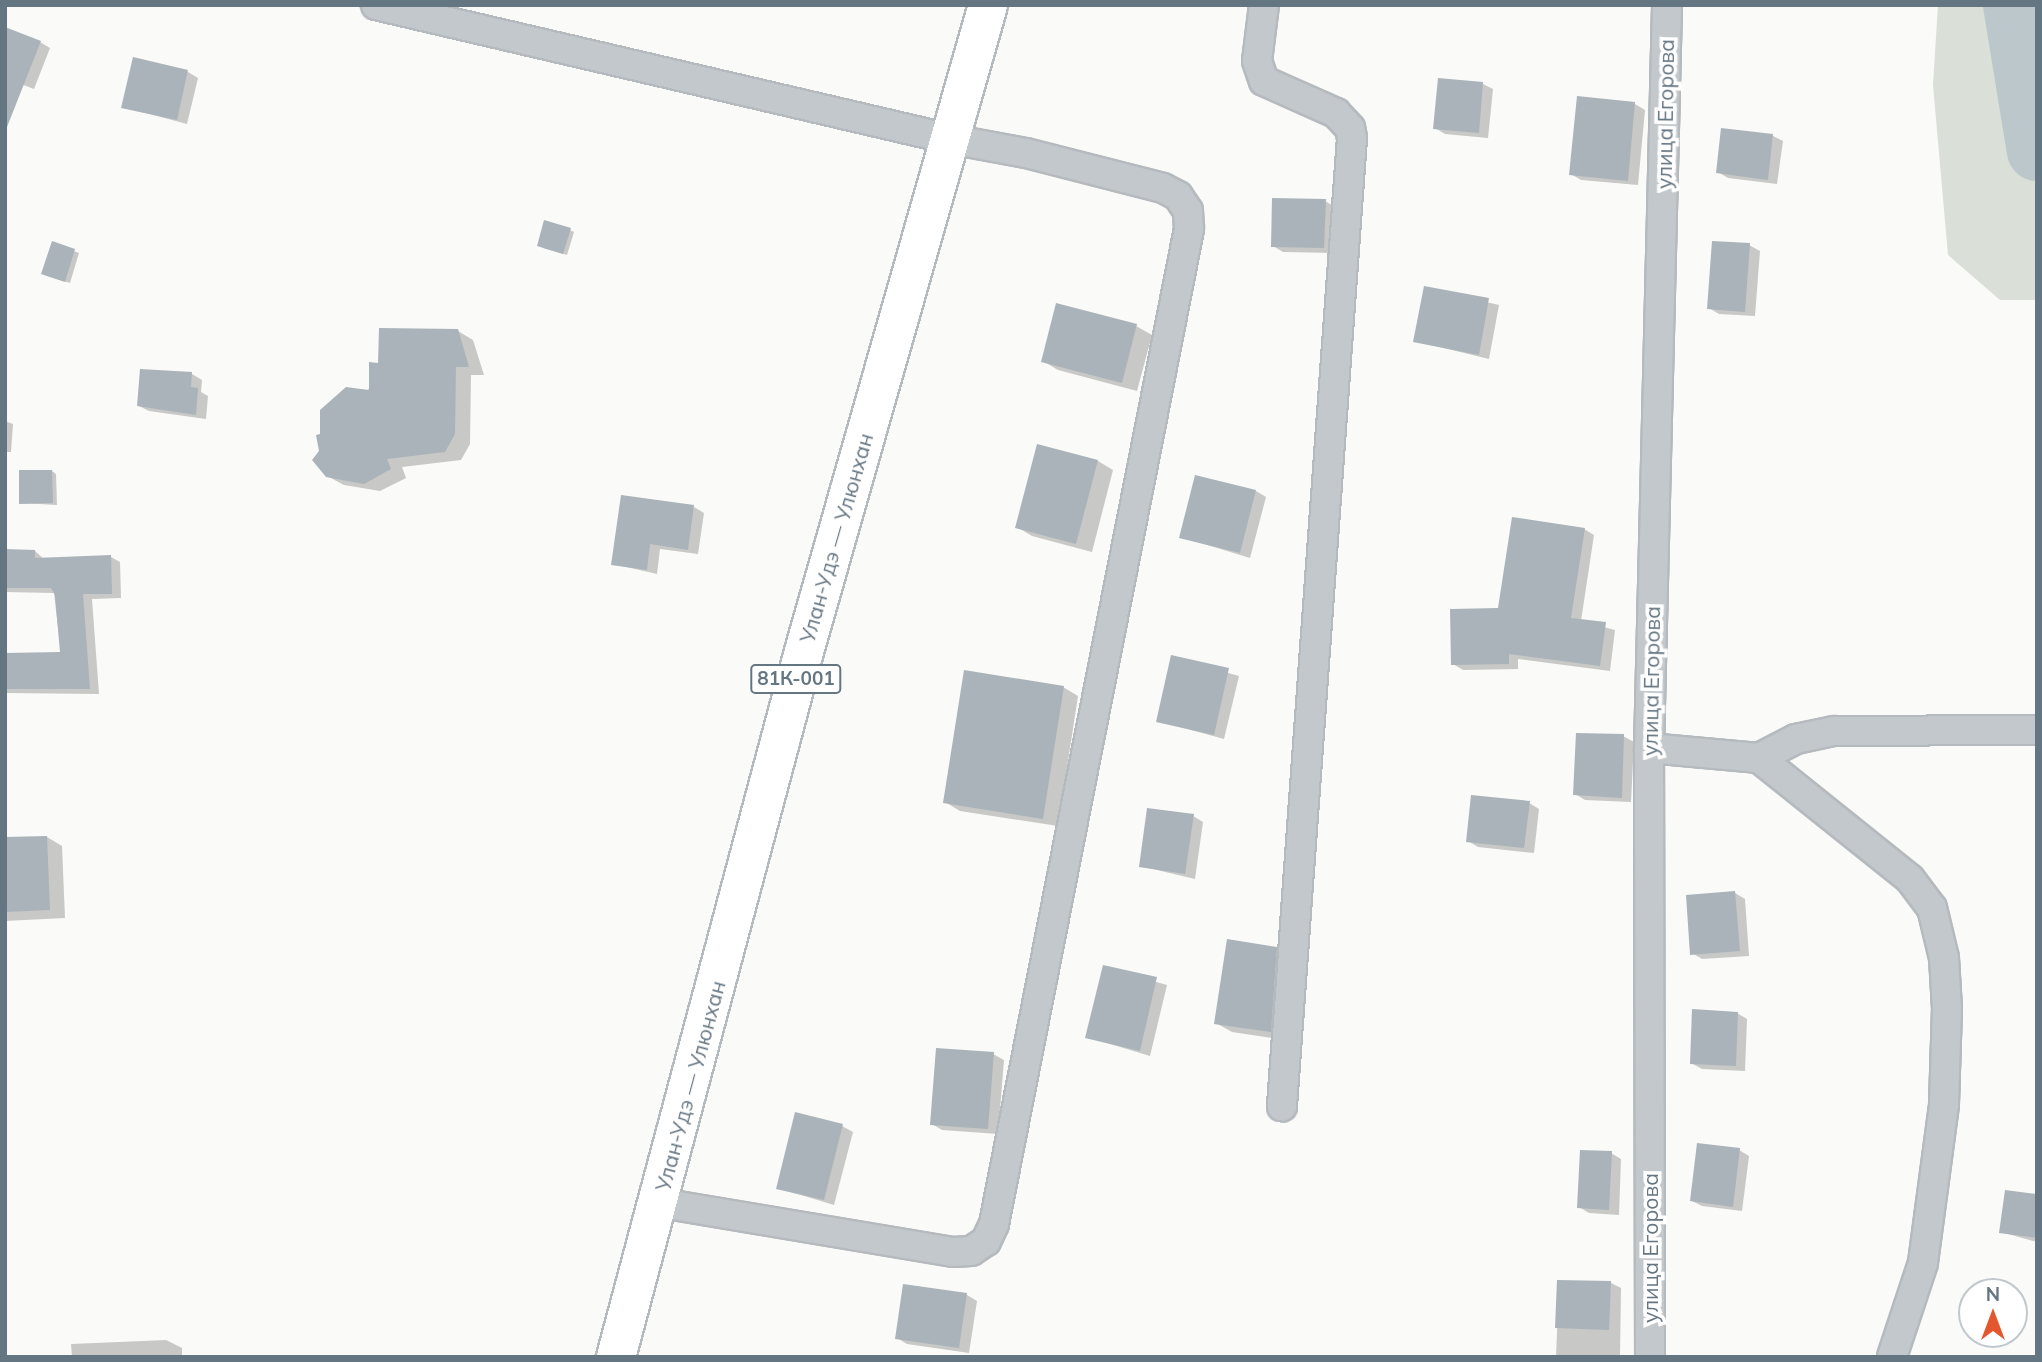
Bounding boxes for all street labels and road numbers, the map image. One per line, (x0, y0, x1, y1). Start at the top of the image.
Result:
street label: улица Егорова (1651, 39, 1679, 189)
street label: Улан-Удэ — Улюнхан (794, 430, 878, 646)
street label: улица Егорова (1637, 606, 1665, 756)
road number: 81К-001 (749, 664, 843, 694)
street label: Улан-Удэ — Улюнхан (650, 978, 730, 1194)
street label: улица Егорова (1637, 1173, 1663, 1323)

